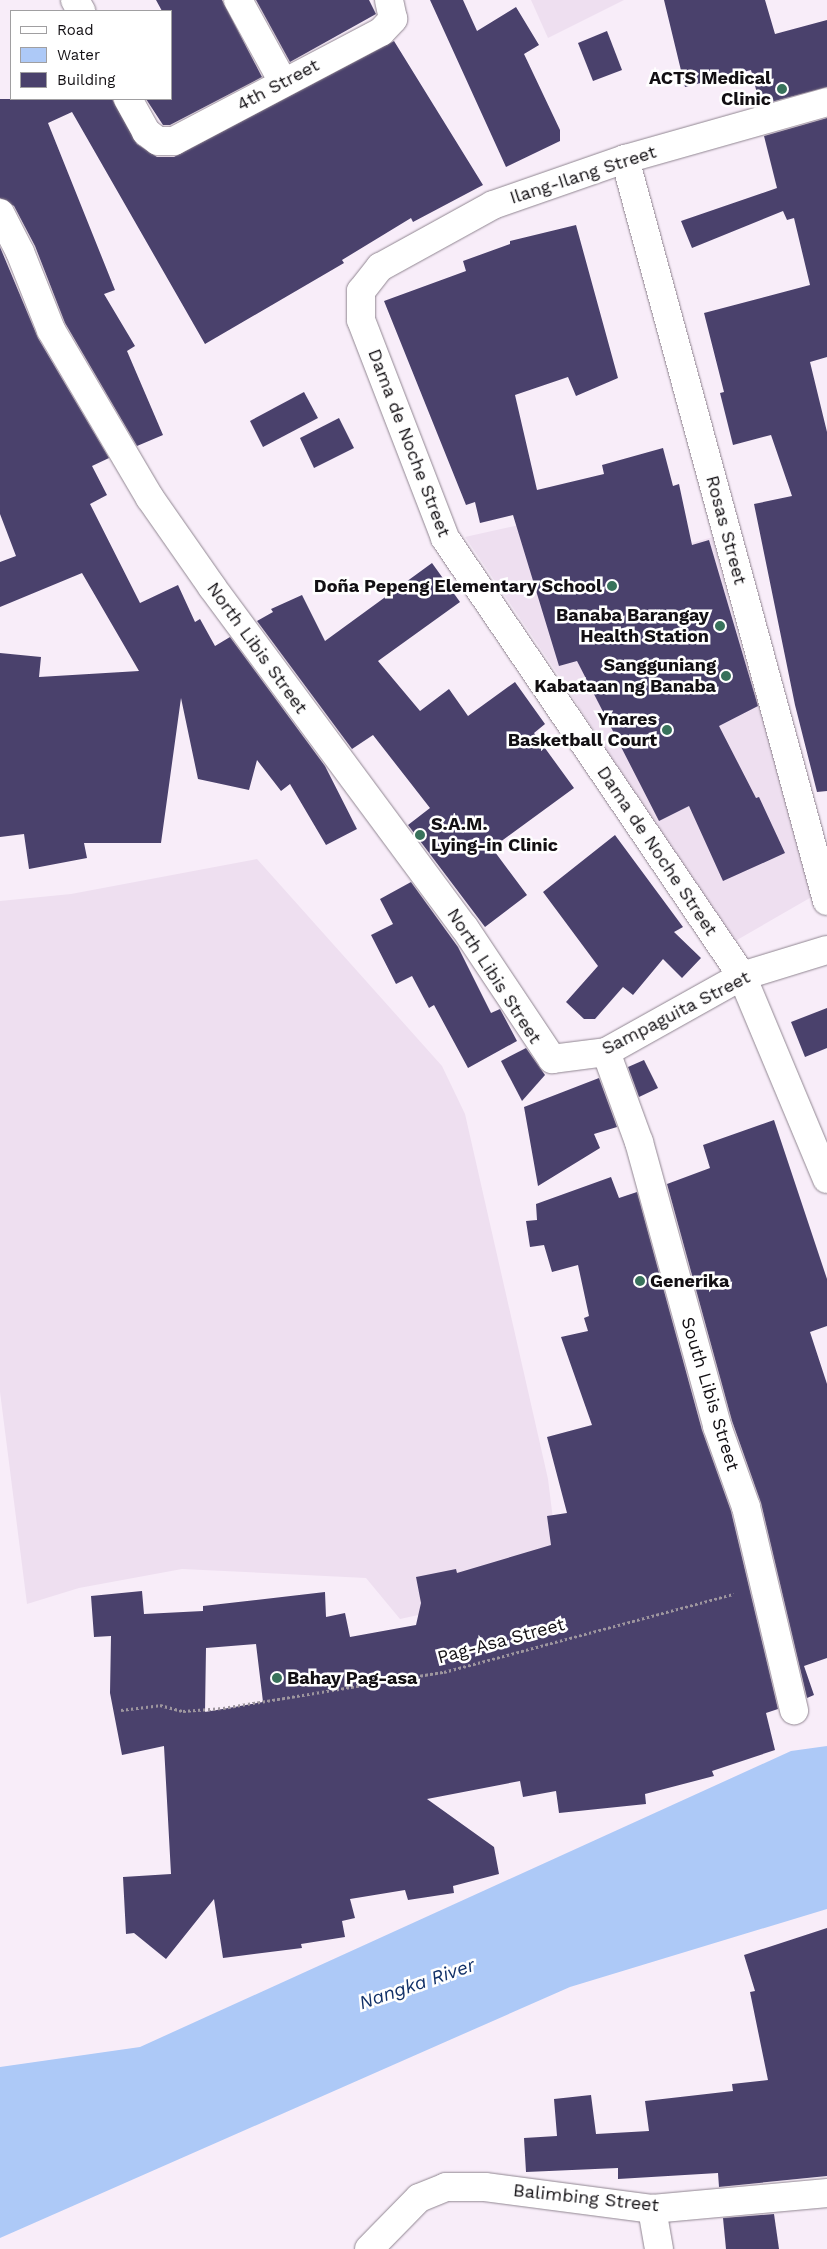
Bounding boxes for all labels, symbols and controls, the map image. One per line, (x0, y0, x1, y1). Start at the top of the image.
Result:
legend (10, 10, 172, 100)
text: Road (57, 21, 94, 39)
text: Water (57, 46, 100, 64)
street label: 4th Street (233, 54, 323, 116)
place label: ACTS Medical Clinic (649, 68, 771, 110)
text: Building (57, 71, 115, 89)
marker: ACTS Medical Clinic (775, 82, 789, 96)
street label: Ilang-Ilang Street (507, 141, 659, 209)
street label: Dama de Noche Street (363, 346, 455, 540)
street label: Rosas Street (701, 473, 751, 587)
place label: Doña Pepeng Elementary School (313, 575, 602, 597)
street label: North Libis Street (202, 578, 312, 718)
marker: Doña Pepeng Elementary School (606, 580, 618, 592)
place label: Banaba Barangay Health Station (556, 605, 709, 648)
marker: Banaba Barangay Health Station (713, 619, 727, 633)
place label: Sangguniang Kabataan ng Banaba (534, 655, 716, 698)
marker: Sangguniang Kabataan ng Banaba (720, 670, 732, 682)
place label: Ynares Basketball Court (507, 709, 657, 752)
marker: Ynares Basketball Court (661, 724, 673, 736)
street label: Dama de Noche Street (592, 762, 722, 940)
place label: S.A.M. Lying-in Clinic (431, 814, 558, 856)
marker: S.A.M. Lying-in Clinic (413, 828, 427, 842)
street label: North Libis Street (442, 904, 546, 1048)
street label: Sampaguita Street (598, 966, 754, 1060)
place label: Generika (650, 1270, 730, 1292)
marker: Generika (634, 1275, 646, 1287)
street label: South Libis Street (676, 1314, 744, 1474)
street label: Pag-Asa Street (435, 1614, 567, 1668)
place label: Bahay Pag-asa (287, 1667, 418, 1689)
marker: Bahay Pag-asa (271, 1672, 283, 1684)
water label: Nangka River (356, 1954, 478, 2014)
street label: Balimbing Street (512, 2180, 660, 2216)

